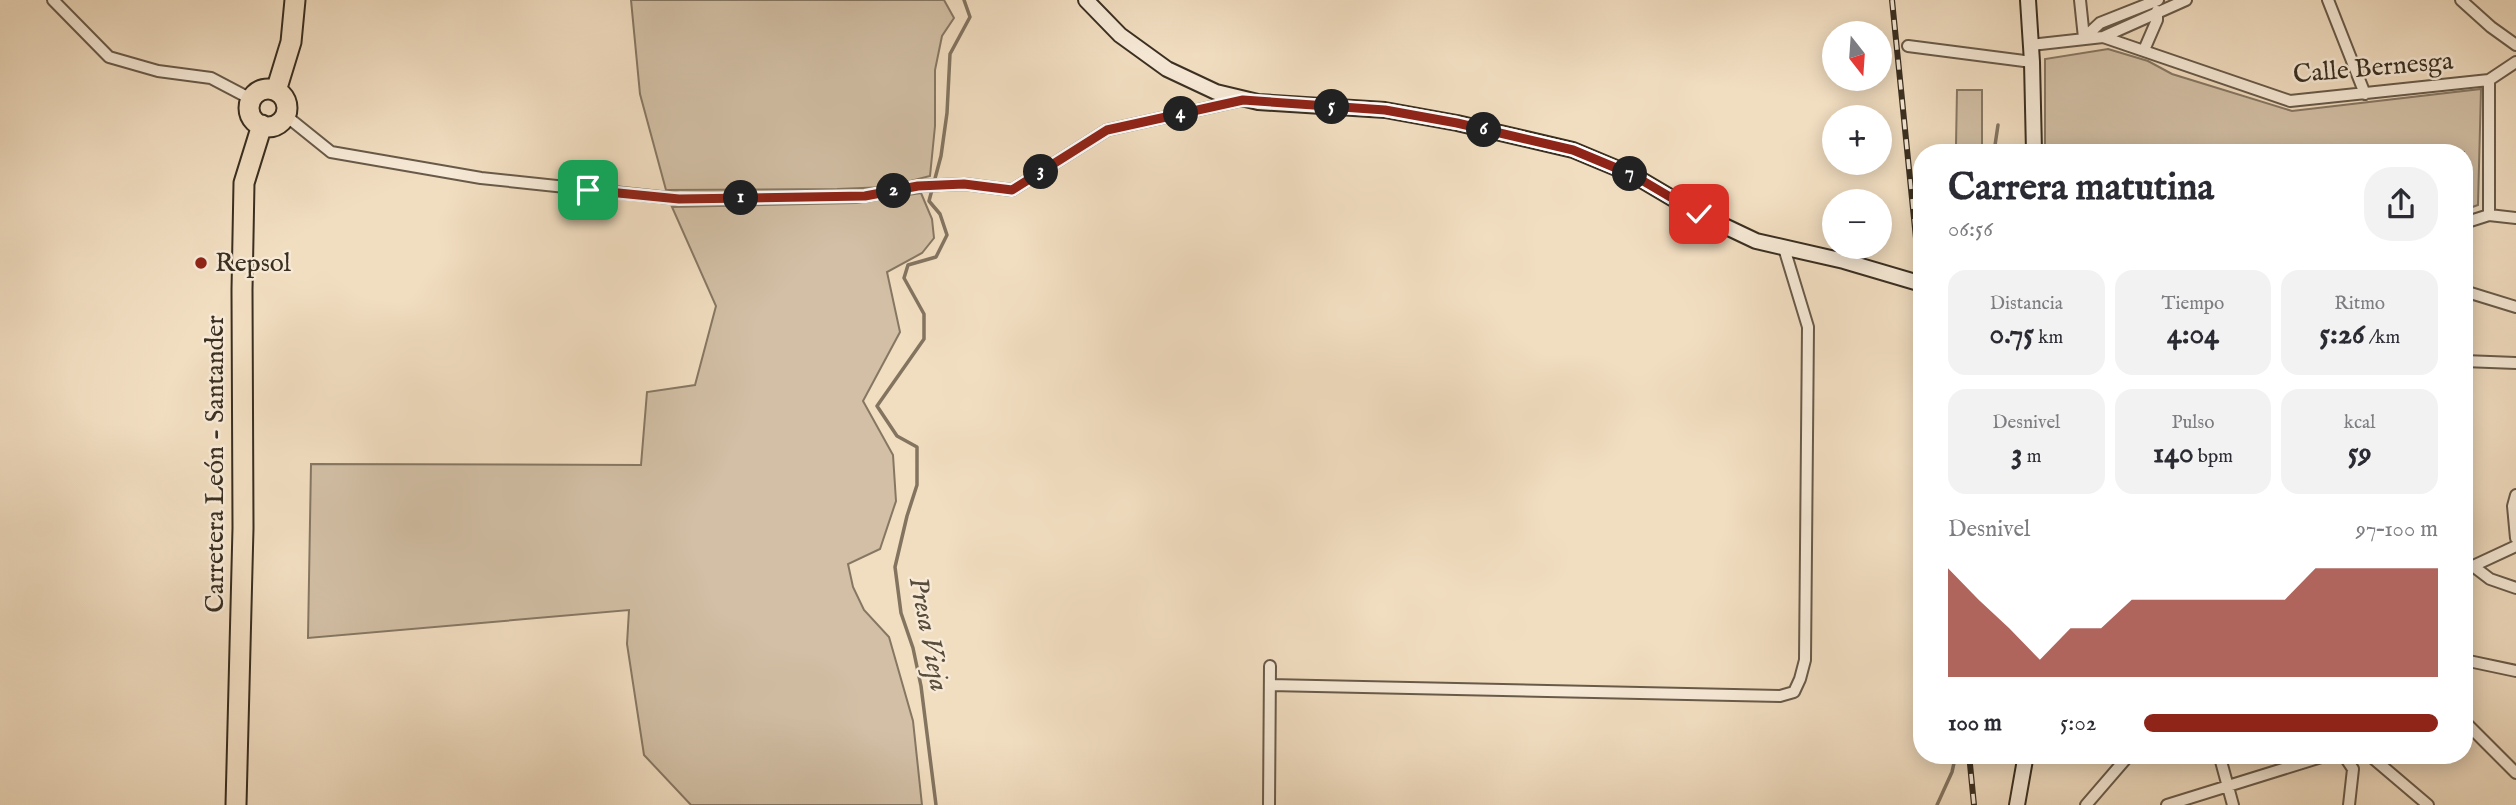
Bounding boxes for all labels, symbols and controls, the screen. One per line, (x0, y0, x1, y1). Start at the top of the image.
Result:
north arrow (1822, 21, 1892, 91)
map controls (1822, 21, 1892, 259)
street label: Calle Bernesga (2292, 45, 2455, 91)
pin: 5 (1314, 90, 1350, 124)
text: 5 (1328, 94, 1335, 118)
pin: 4 (1164, 96, 1198, 132)
text: 4 (1176, 101, 1185, 125)
button: + (1822, 105, 1892, 175)
pin: 6 (1466, 113, 1502, 148)
text: 6 (1479, 117, 1488, 141)
pin: 3 (1024, 154, 1058, 190)
pin: 7 (1612, 156, 1648, 192)
text: 3 (1037, 159, 1044, 183)
pin (558, 160, 618, 220)
text: 7 (1625, 161, 1634, 185)
text: Carrera matutina (1948, 165, 2214, 213)
button: share (2364, 167, 2438, 241)
icon: arrive (569, 171, 607, 209)
pin: 2 (876, 174, 912, 208)
text: 2 (889, 178, 898, 202)
pin: 1 (724, 180, 758, 216)
pin (1669, 184, 1729, 244)
text: 1 (737, 185, 744, 209)
button: − (1822, 189, 1892, 259)
icon: check (1680, 195, 1718, 233)
text: 06:56 (1948, 215, 1993, 244)
place label: Repsol (215, 247, 292, 280)
marker: Repsol (193, 255, 209, 271)
text: Distancia (1990, 292, 2063, 316)
text: Tiempo (2162, 292, 2224, 316)
text: Ritmo (2334, 292, 2385, 316)
street label: Carretera León - Santander (199, 315, 232, 613)
text: 0.75 (1990, 316, 2034, 354)
text: 4:04 (2167, 316, 2219, 354)
text: 5:26 (2319, 316, 2365, 354)
text: km (2034, 326, 2063, 350)
text: /km (2365, 326, 2400, 350)
text: Desnivel (1992, 411, 2060, 435)
text: Pulso (2172, 411, 2214, 435)
text: kcal (2344, 411, 2376, 435)
text: 3 (2011, 435, 2023, 473)
text: 140 (2153, 435, 2194, 473)
text: 59 (2348, 435, 2372, 473)
text: m (2023, 445, 2041, 469)
text: bpm (2194, 445, 2233, 469)
text: Desnivel (1948, 515, 2030, 544)
text: 97–100 m (2356, 515, 2438, 544)
water label: Presa Vieja (900, 574, 956, 694)
text: 100 m (1948, 709, 2002, 738)
text: 5:02 (2060, 709, 2097, 738)

